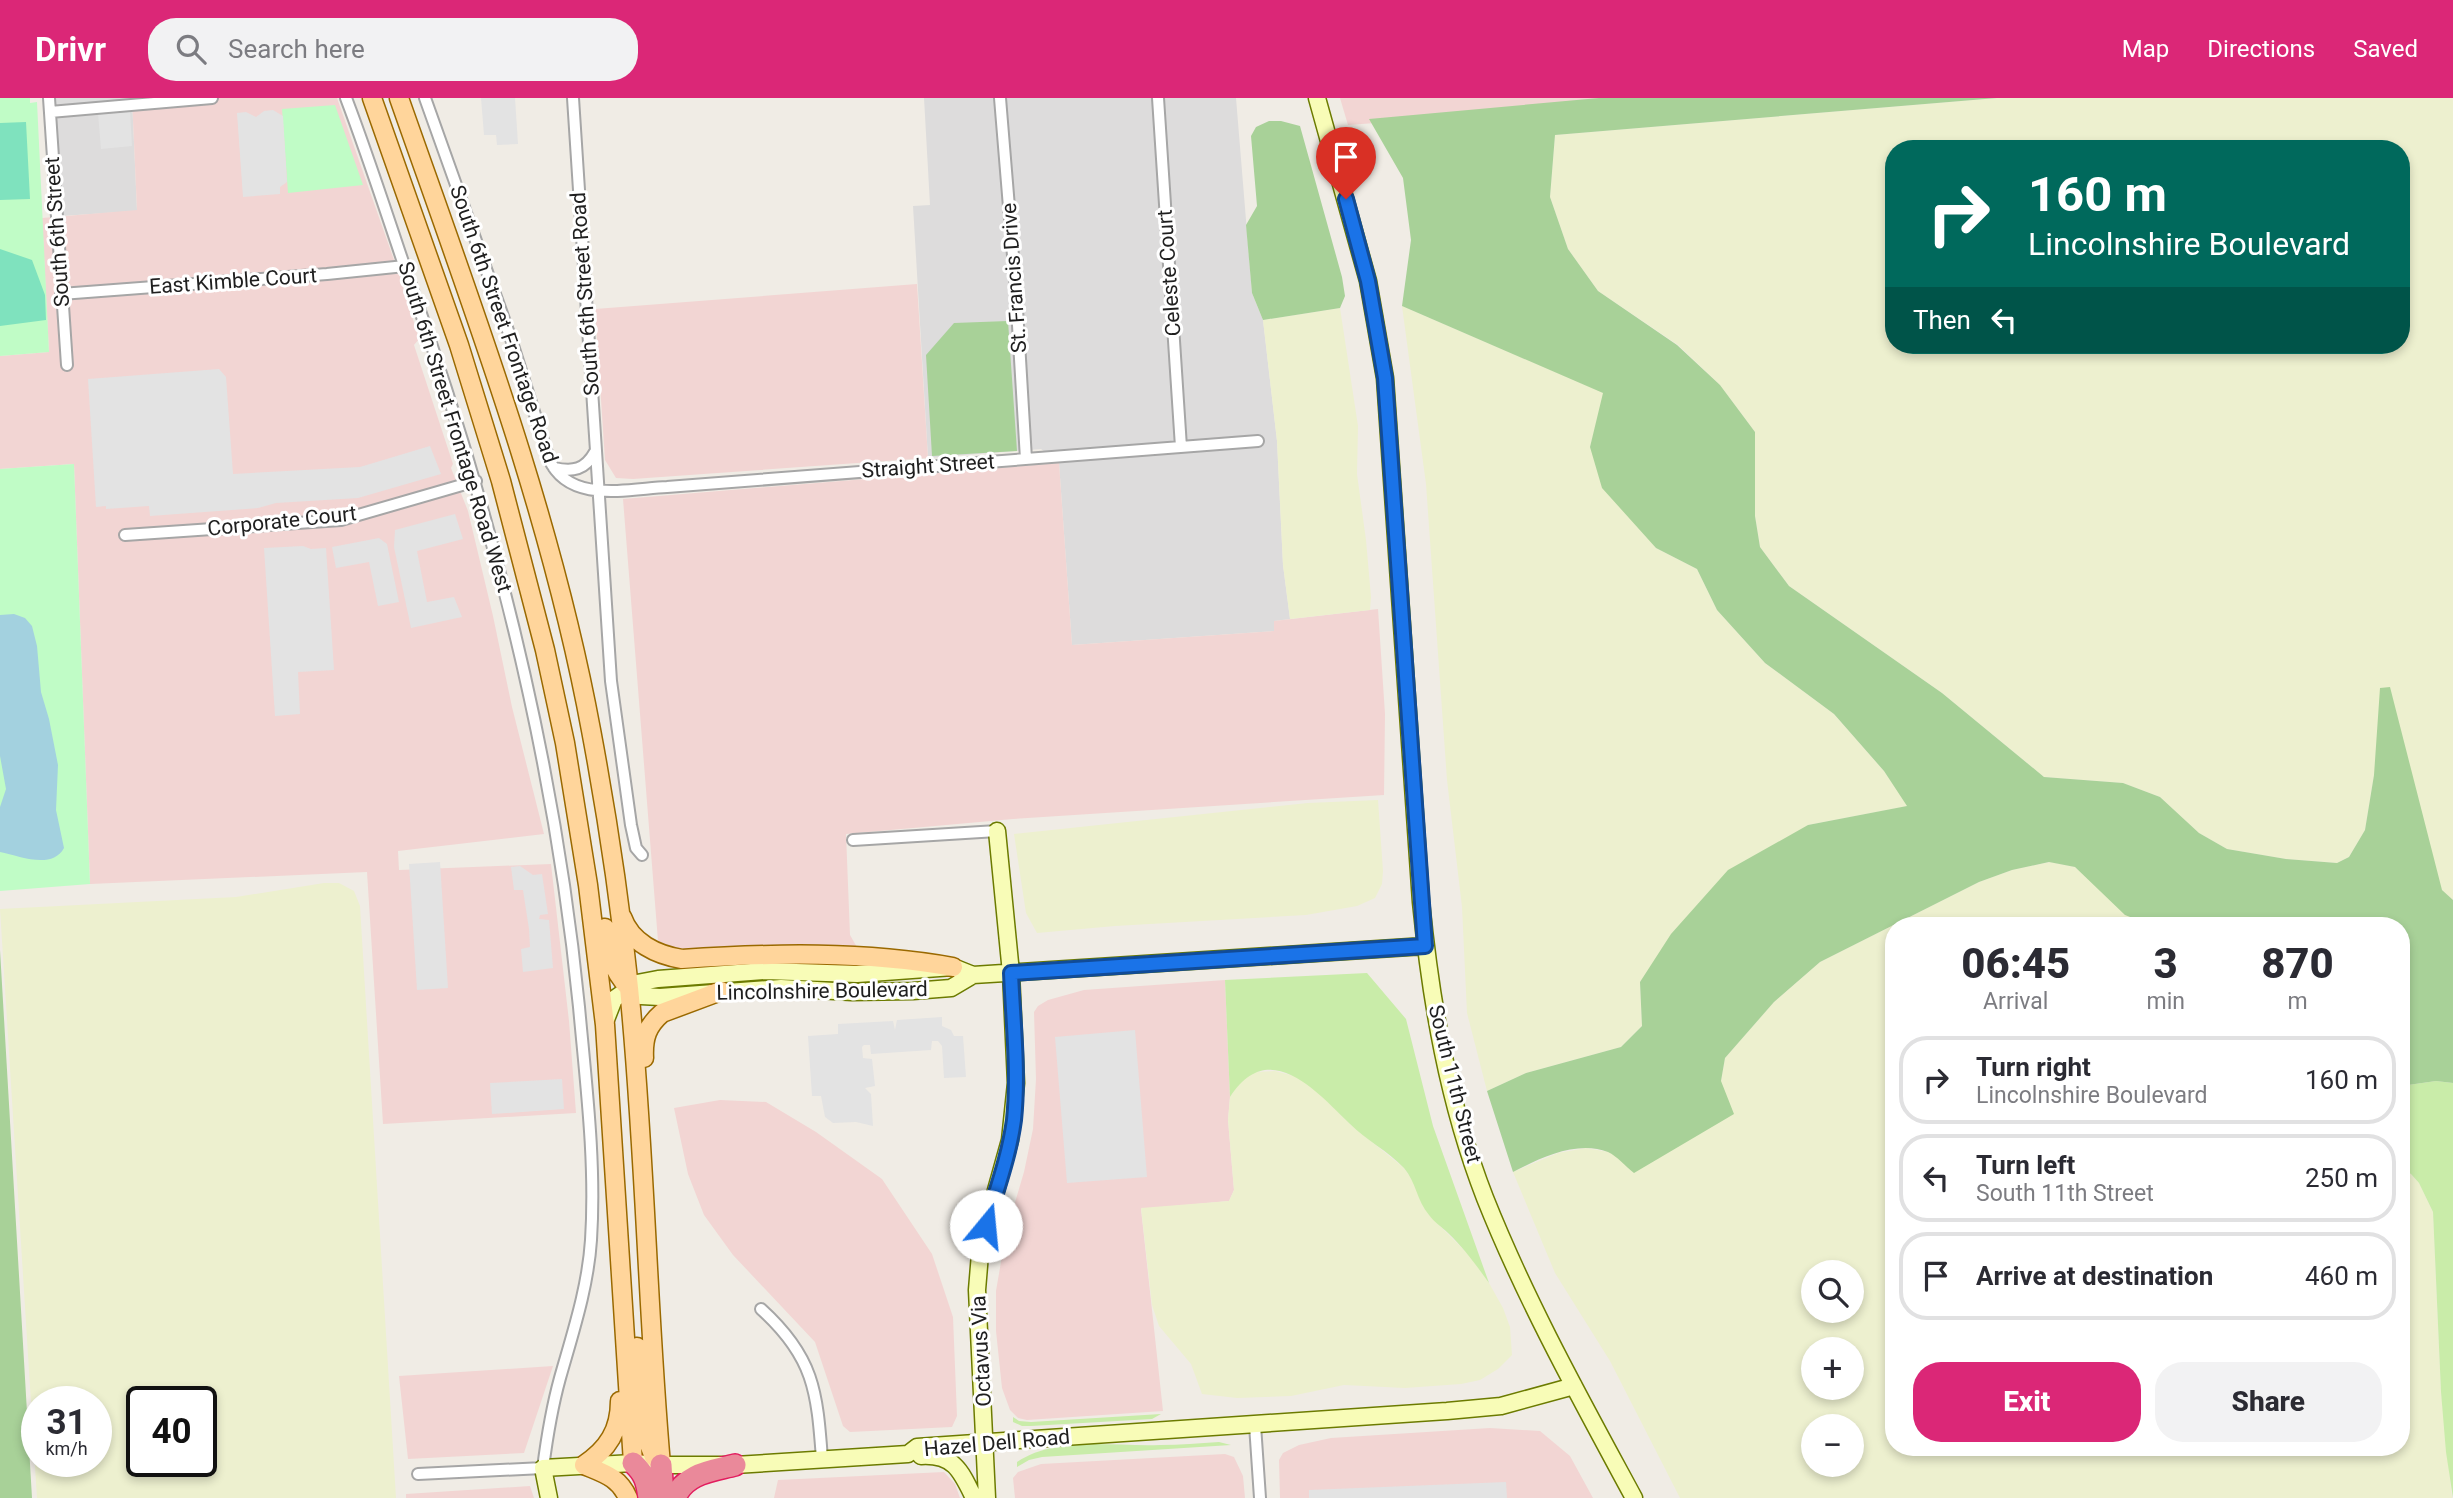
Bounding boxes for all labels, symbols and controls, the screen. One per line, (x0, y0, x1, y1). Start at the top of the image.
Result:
search box (148, 18, 638, 81)
text: Drivr (35, 30, 106, 69)
icon: search (172, 30, 210, 68)
text: Search here (228, 34, 365, 64)
text: Map (2122, 35, 2169, 63)
text: Directions (2207, 35, 2315, 63)
text: Saved (2353, 35, 2418, 63)
pin (1316, 127, 1376, 199)
icon: arrive (1327, 138, 1365, 176)
street label: South 6th Street (40, 156, 74, 308)
text: 160 m (2028, 166, 2167, 223)
icon: right (1913, 168, 2004, 259)
street label: South 6th Street Frontage Road (445, 182, 563, 466)
street label: South 6th Street Road (566, 191, 604, 397)
street label: St. Francis Drive (997, 202, 1031, 354)
street label: Celeste Court (1153, 209, 1185, 337)
text: Lincolnshire Boulevard (2028, 225, 2350, 263)
street label: South 6th Street Frontage Road West (393, 259, 517, 595)
street label: East Kimble Court (148, 263, 318, 299)
icon: left (1985, 301, 2023, 339)
text: Then (1913, 305, 1971, 335)
street label: Straight Street (861, 449, 996, 483)
street label: Corporate Court (206, 501, 358, 541)
text: 06:45 (1961, 939, 2070, 988)
text: 3 (2154, 939, 2178, 988)
text: 870 (2261, 939, 2334, 988)
street label: Lincolnshire Boulevard (716, 977, 928, 1005)
text: Arrival (1983, 988, 2048, 1015)
text: min (2146, 988, 2185, 1015)
text: m (2287, 988, 2308, 1015)
street label: South 11th Street (1424, 1002, 1486, 1166)
text: Turn right (1976, 1052, 2091, 1082)
icon: right (1917, 1061, 1955, 1099)
text: 160 m (2305, 1065, 2378, 1095)
text: Lincolnshire Boulevard (1976, 1082, 2208, 1109)
text: Turn left (1976, 1150, 2075, 1180)
icon: left (1917, 1159, 1955, 1197)
text: 250 m (2305, 1163, 2378, 1193)
text: South 11th Street (1976, 1180, 2154, 1207)
position arrow (949, 1189, 1023, 1263)
icon: arrive (1917, 1257, 1955, 1295)
map controls (1801, 1260, 1864, 1477)
button: search (1801, 1260, 1864, 1323)
text: Arrive at destination (1976, 1261, 2213, 1291)
text: 460 m (2305, 1261, 2378, 1291)
street label: Octavus Via (966, 1295, 996, 1407)
button: + (1801, 1337, 1864, 1400)
button: Exit (1913, 1362, 2141, 1442)
button: Share (2155, 1362, 2382, 1442)
speed limit sign: 40 (126, 1386, 217, 1477)
text: 31 (46, 1402, 87, 1443)
button: − (1801, 1414, 1864, 1477)
street label: Hazel Dell Road (923, 1425, 1071, 1461)
text: km/h (45, 1438, 88, 1459)

